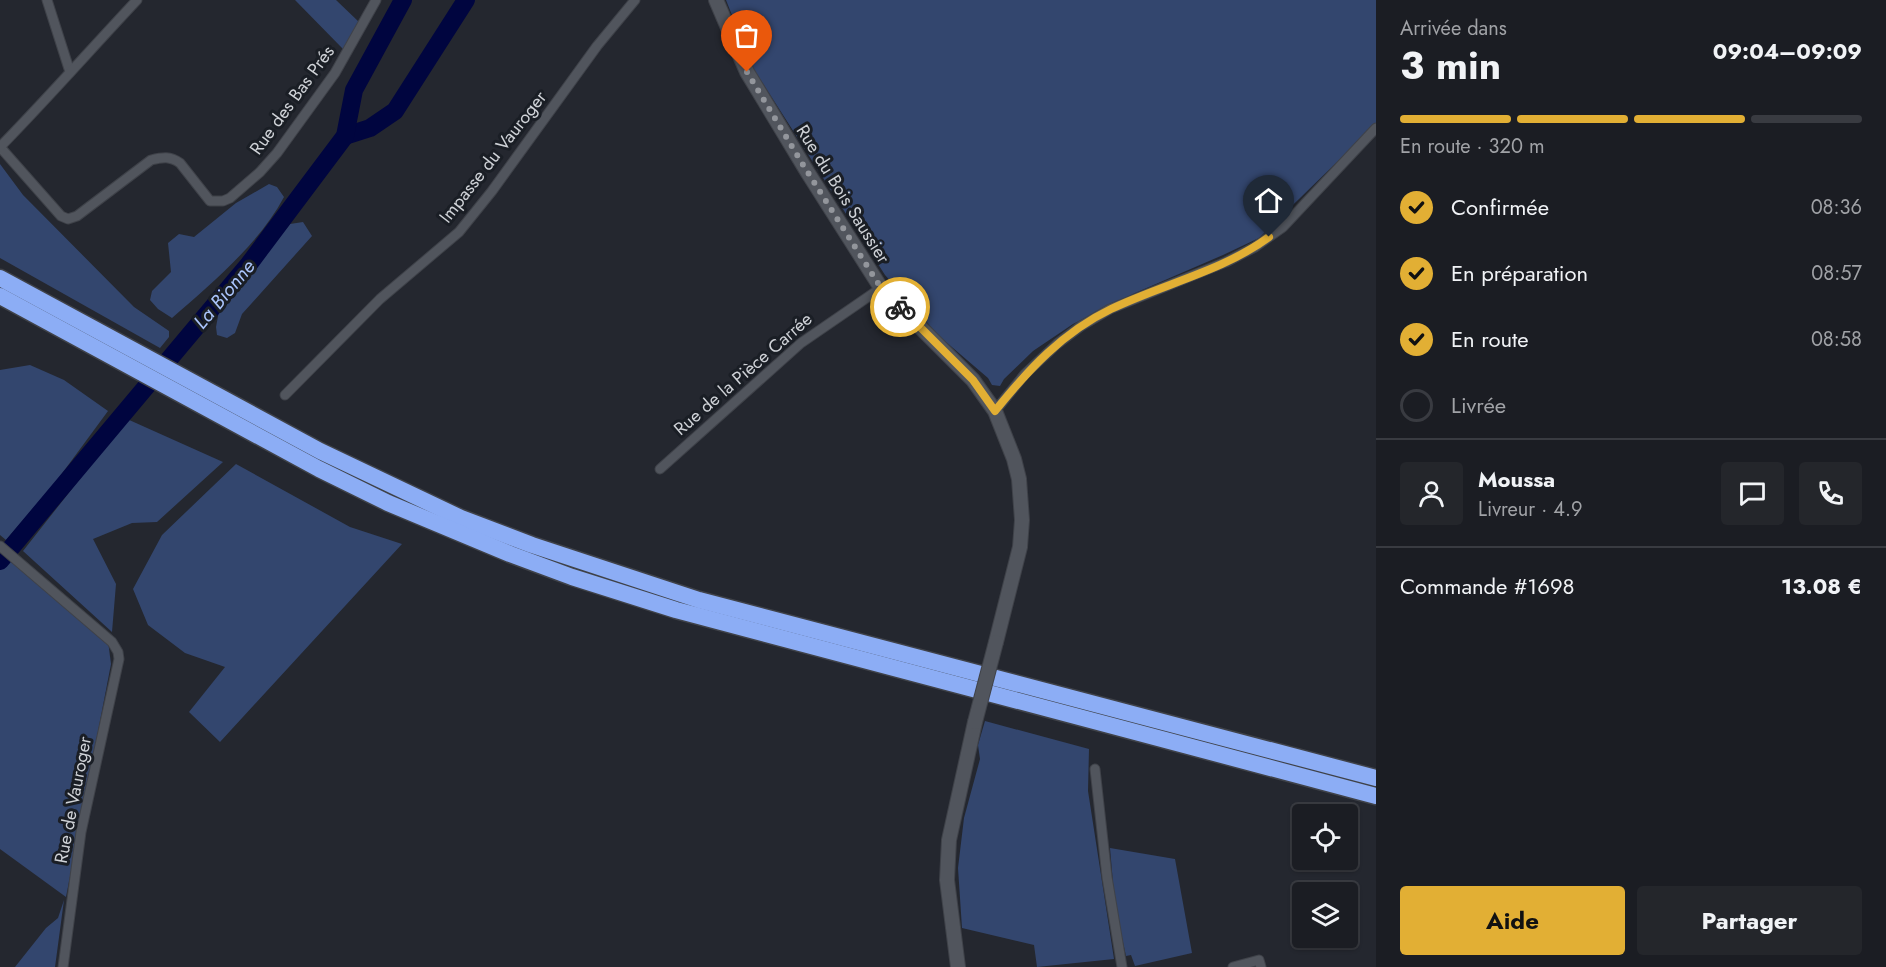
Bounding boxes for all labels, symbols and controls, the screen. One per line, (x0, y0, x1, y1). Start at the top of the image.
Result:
pin (721, 10, 772, 72)
text: Arrivée dans (1400, 14, 1507, 43)
icon: bag (730, 19, 763, 52)
text: 09:04–09:09 (1713, 35, 1862, 67)
text: 3 min (1400, 37, 1501, 94)
street label: Rue des Bas Prés (243, 40, 341, 160)
street label: Impasse du Vauroger (433, 85, 553, 229)
street label: Rue du Bois Saussier (790, 120, 897, 269)
text: En route · 320 m (1400, 132, 1544, 161)
pin (1243, 175, 1294, 237)
icon: home (1252, 184, 1285, 217)
icon: check (1400, 191, 1433, 224)
text: Confirmée (1451, 191, 1549, 223)
text: 08:36 (1811, 193, 1862, 222)
water label: La Bionne (187, 253, 262, 335)
icon: check (1400, 257, 1433, 290)
text: En préparation (1451, 257, 1588, 289)
text: 08:57 (1811, 259, 1862, 288)
courier (870, 277, 930, 337)
icon: bike (884, 291, 917, 324)
street label: Rue de la Pièce Carrée (668, 306, 818, 442)
icon: check (1400, 323, 1433, 356)
text: En route (1451, 323, 1529, 355)
text: 08:58 (1811, 325, 1862, 354)
text: Livrée (1451, 389, 1506, 421)
button: person (1400, 462, 1463, 525)
button: chat (1721, 462, 1784, 525)
button: phone (1799, 462, 1862, 525)
text: Moussa (1478, 463, 1555, 495)
text: Livreur · 4.9 (1478, 495, 1582, 524)
text: Commande #1698 (1400, 570, 1575, 602)
text: 13.08 € (1781, 570, 1862, 602)
street label: Rue de Vauroger (48, 734, 98, 866)
map controls (1292, 804, 1358, 948)
button: locate (1292, 804, 1358, 870)
button: layers (1292, 882, 1358, 948)
button: Aide (1400, 886, 1625, 955)
button: Partager (1637, 886, 1862, 955)

